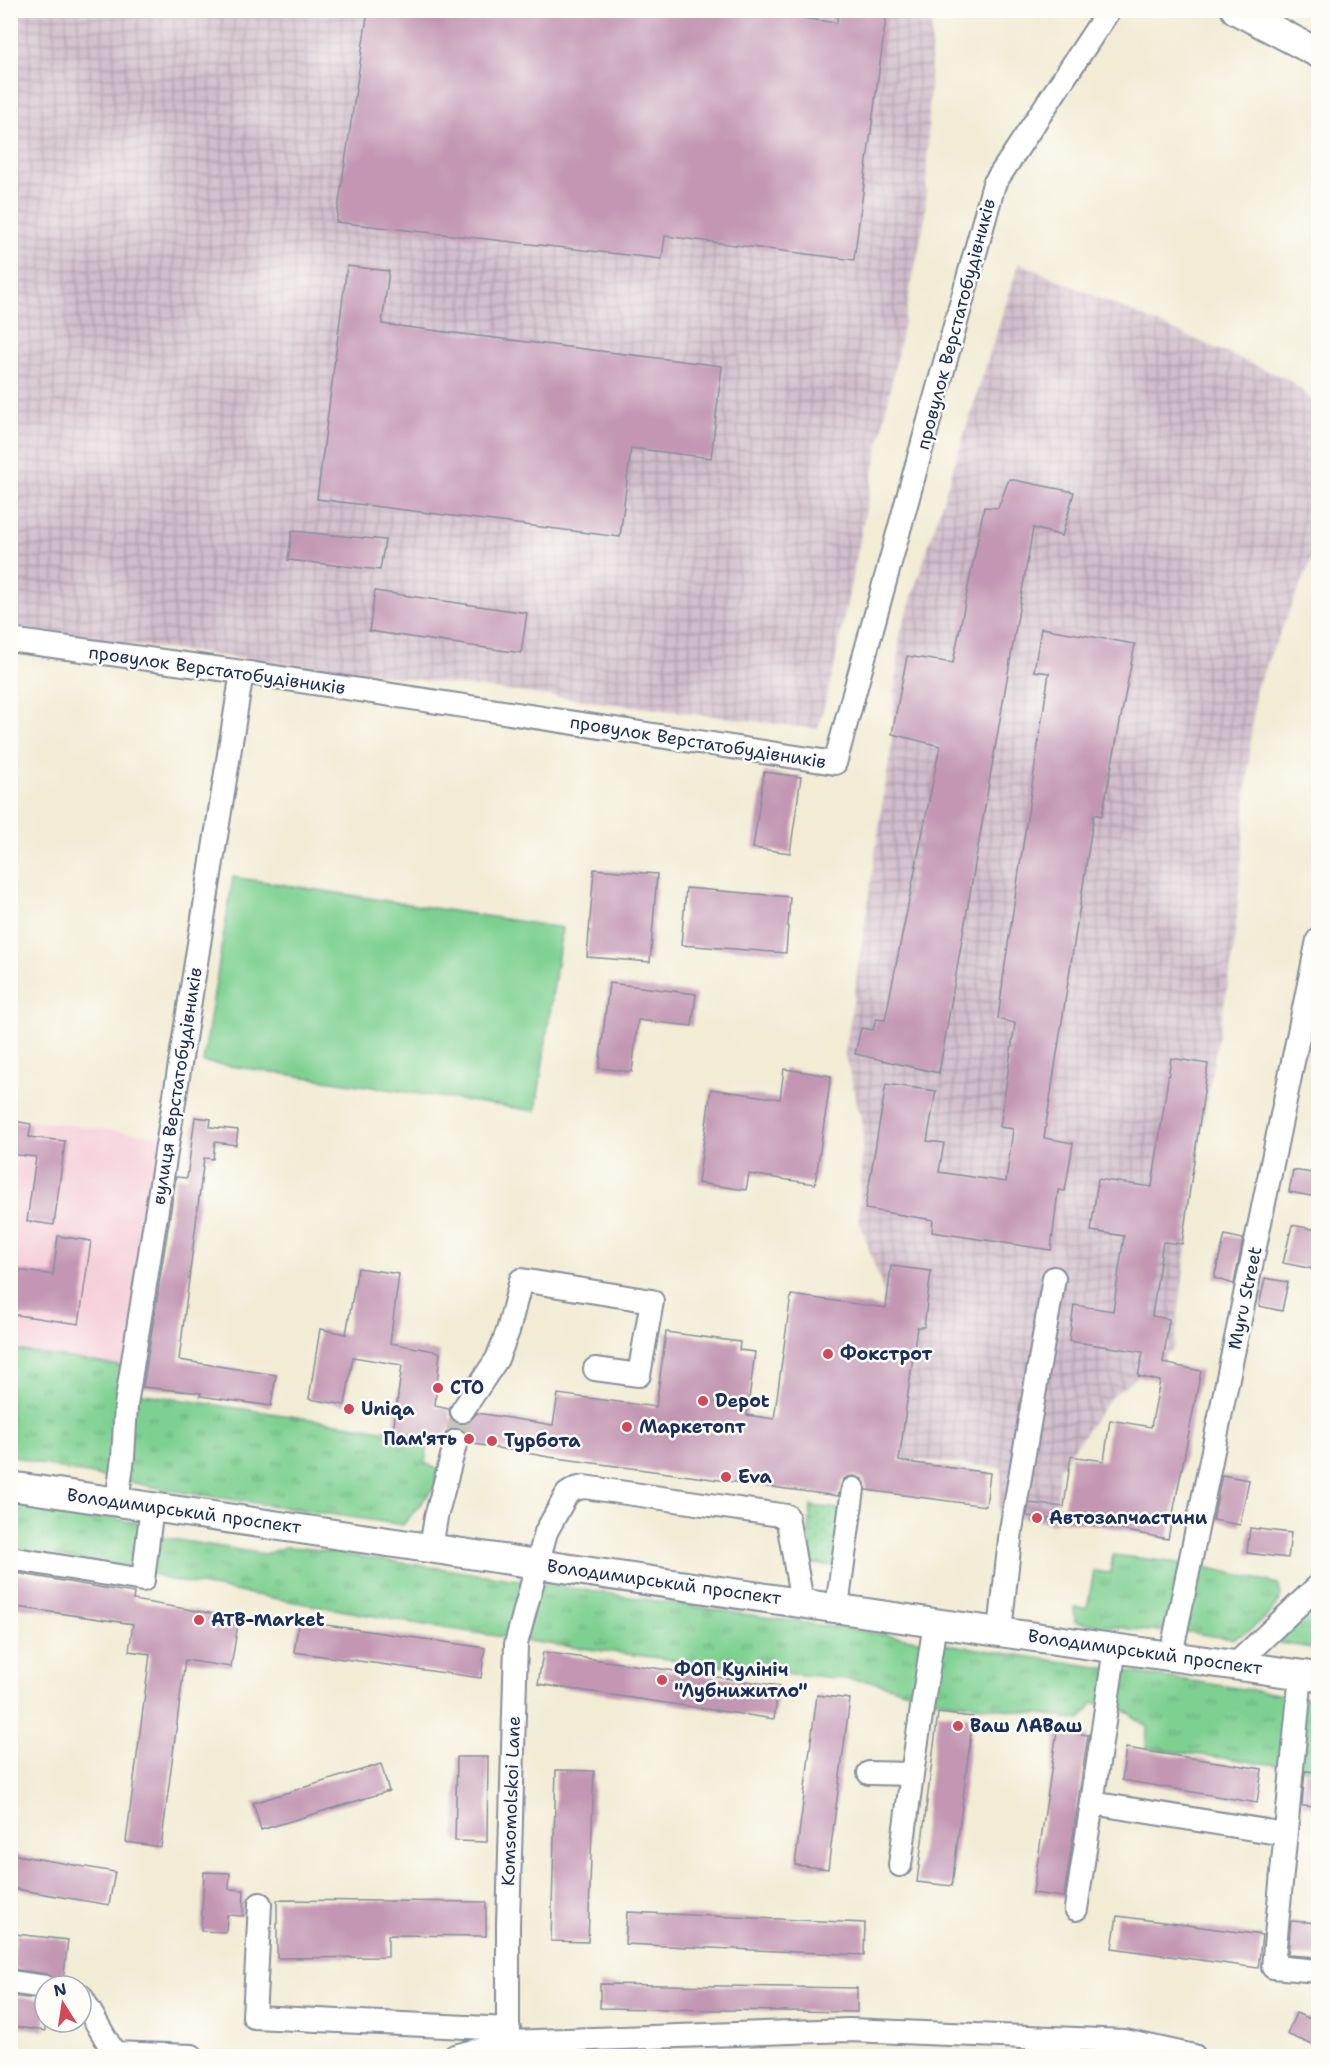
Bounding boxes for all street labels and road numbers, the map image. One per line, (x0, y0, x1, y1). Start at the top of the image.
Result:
street label: провулок Верстатобудівників (911, 196, 1001, 452)
street label: провулок Верстатобудівників (87, 640, 347, 700)
street label: провулок Верстатобудівників (568, 710, 828, 774)
street label: вулиця Верстатобудівників (146, 966, 208, 1206)
street label: Myru Street (1222, 1244, 1268, 1352)
street label: Володимирський проспект (65, 1483, 303, 1539)
street label: Володимирський проспект (545, 1554, 783, 1610)
street label: Володимирський проспект (1026, 1624, 1264, 1680)
street label: Komsomolskoi Lane (496, 1715, 526, 1887)

